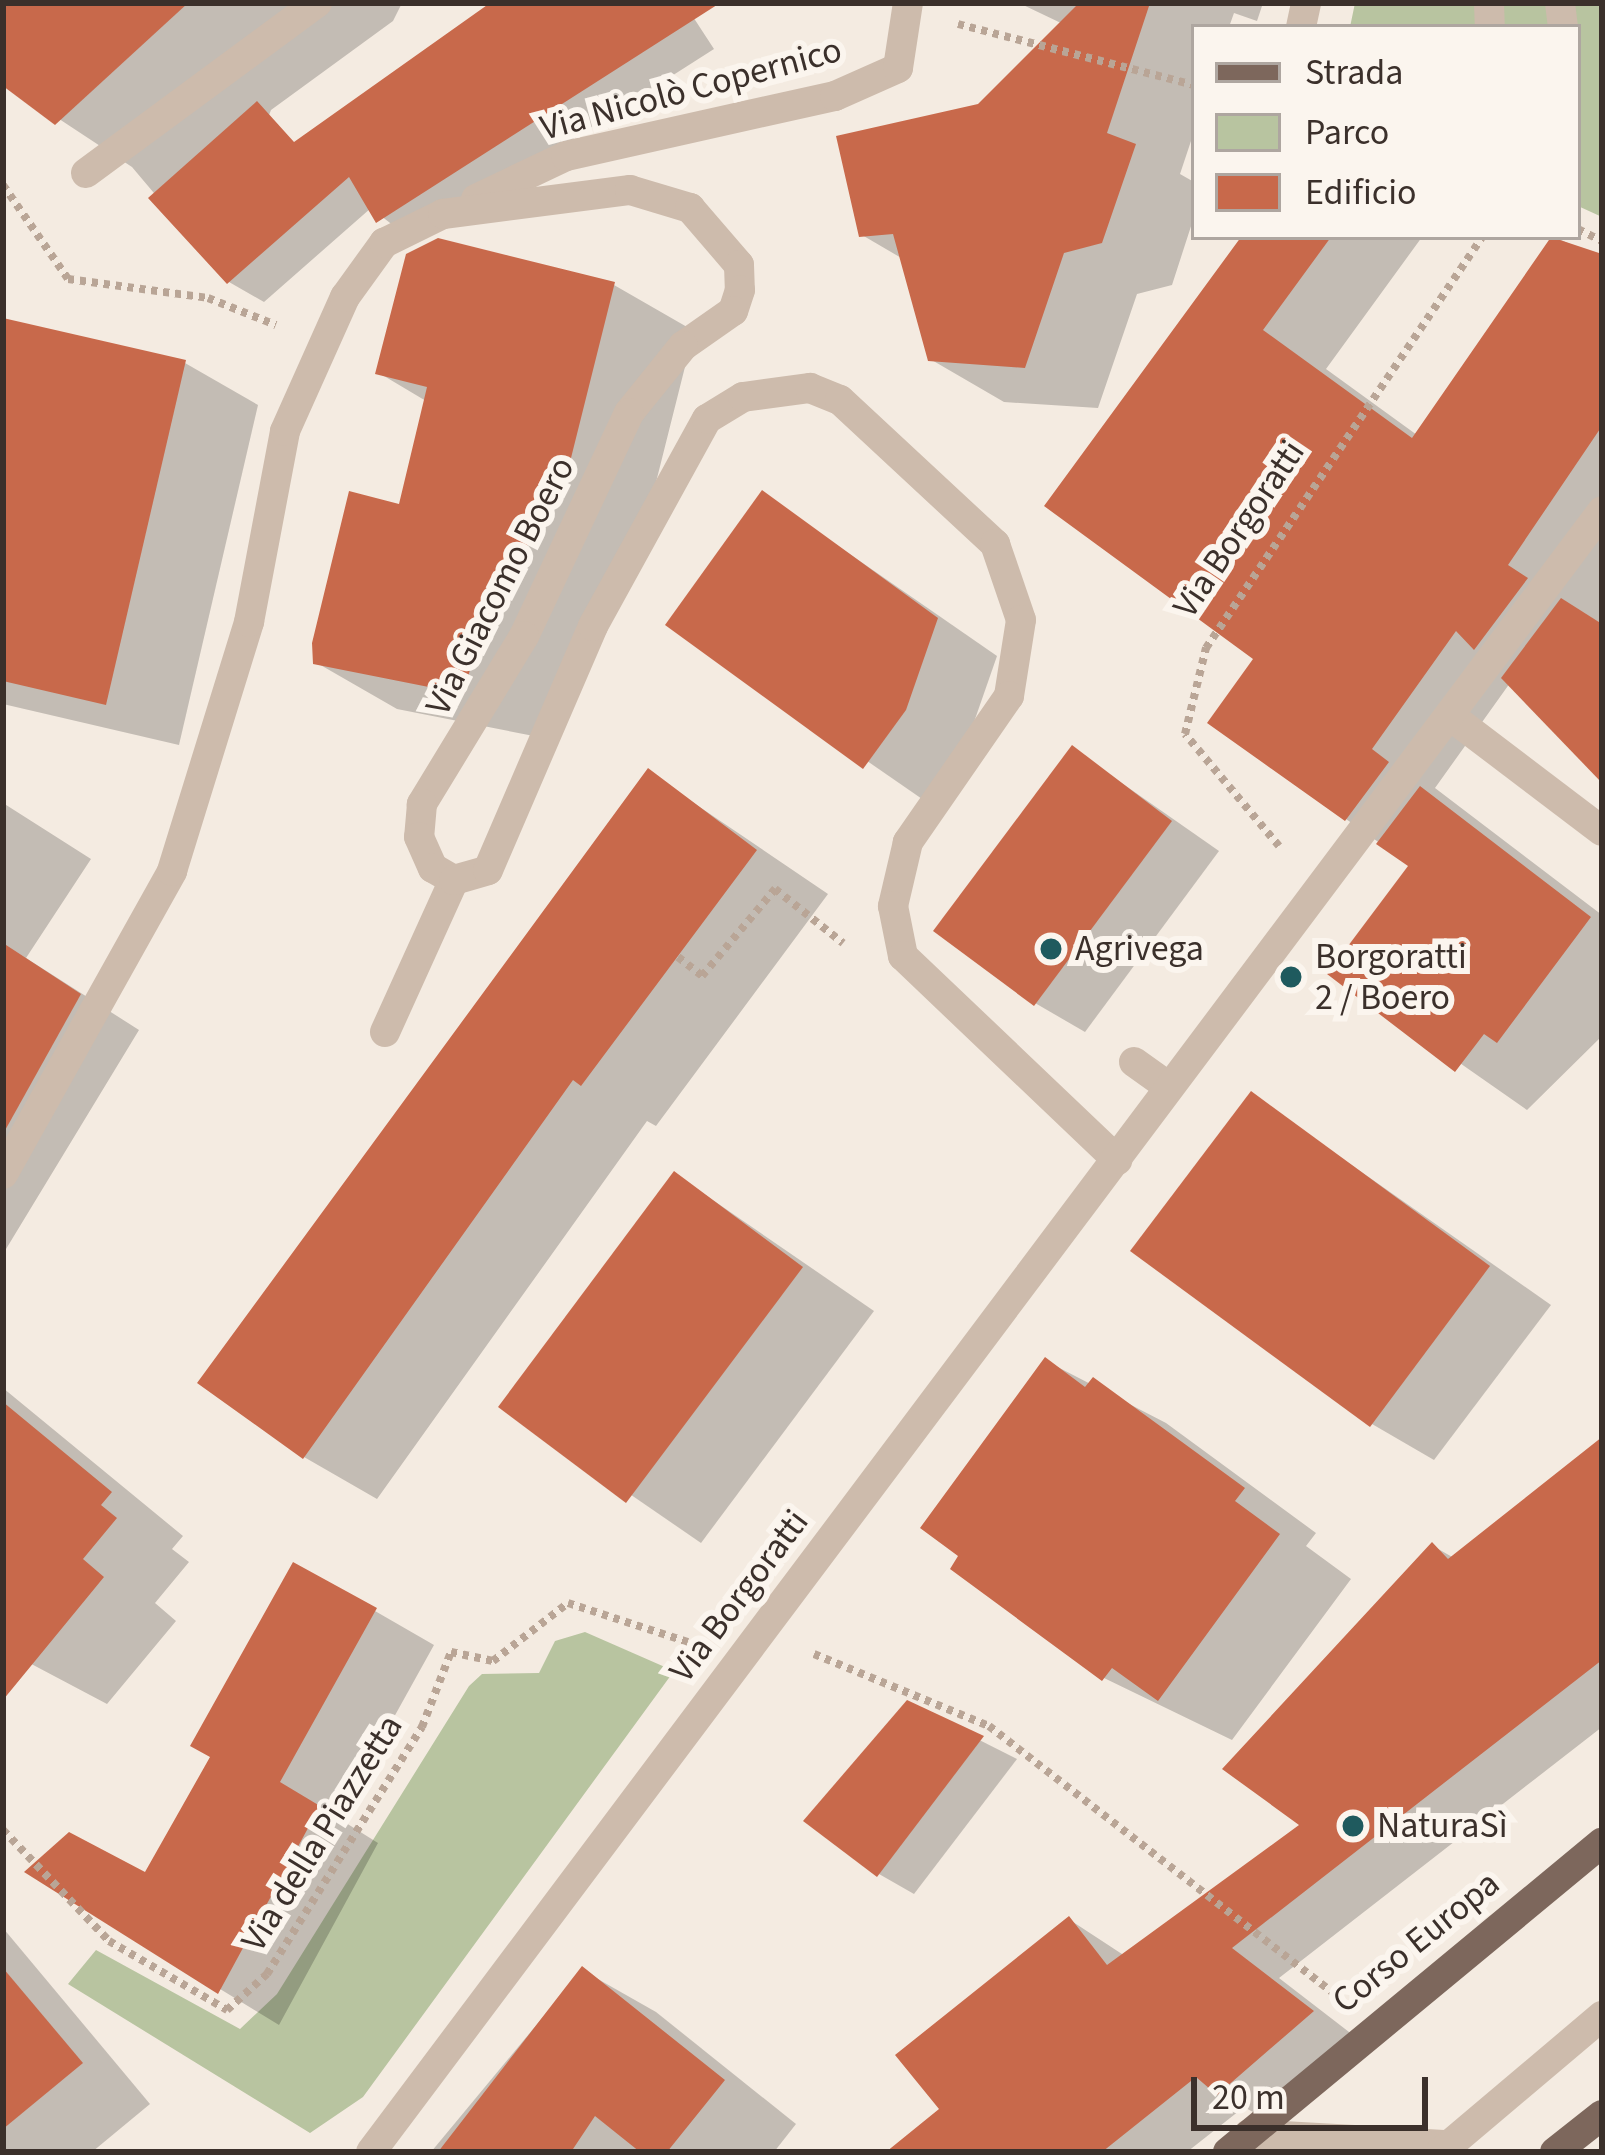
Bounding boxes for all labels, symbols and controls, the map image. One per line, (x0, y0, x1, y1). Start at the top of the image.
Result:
legend (1191, 24, 1581, 240)
street label: Via Nicolò Copernico (536, 28, 846, 150)
text: Strada (1305, 47, 1403, 98)
text: Parco (1305, 107, 1389, 158)
text: Edificio (1305, 167, 1417, 218)
street label: Via Borgoratti (1164, 432, 1314, 626)
street label: Via Giacomo Boero (416, 450, 584, 722)
place label: Agrivega (1075, 927, 1204, 971)
place label: Borgoratti 2 / Boero (1315, 934, 1467, 1019)
marker: Agrivega (1038, 936, 1064, 962)
marker: Borgoratti 2 / Boero (1278, 964, 1304, 990)
street label: Via Borgoratti (660, 1501, 818, 1691)
street label: Via della Piazzetta (232, 1707, 412, 1959)
place label: NaturaSì (1377, 1804, 1508, 1848)
marker: NaturaSì (1340, 1813, 1366, 1839)
street label: Corso Europa (1324, 1862, 1508, 2022)
scale bar (1197, 2053, 1434, 2127)
text: 20 m (1212, 2072, 1285, 2123)

